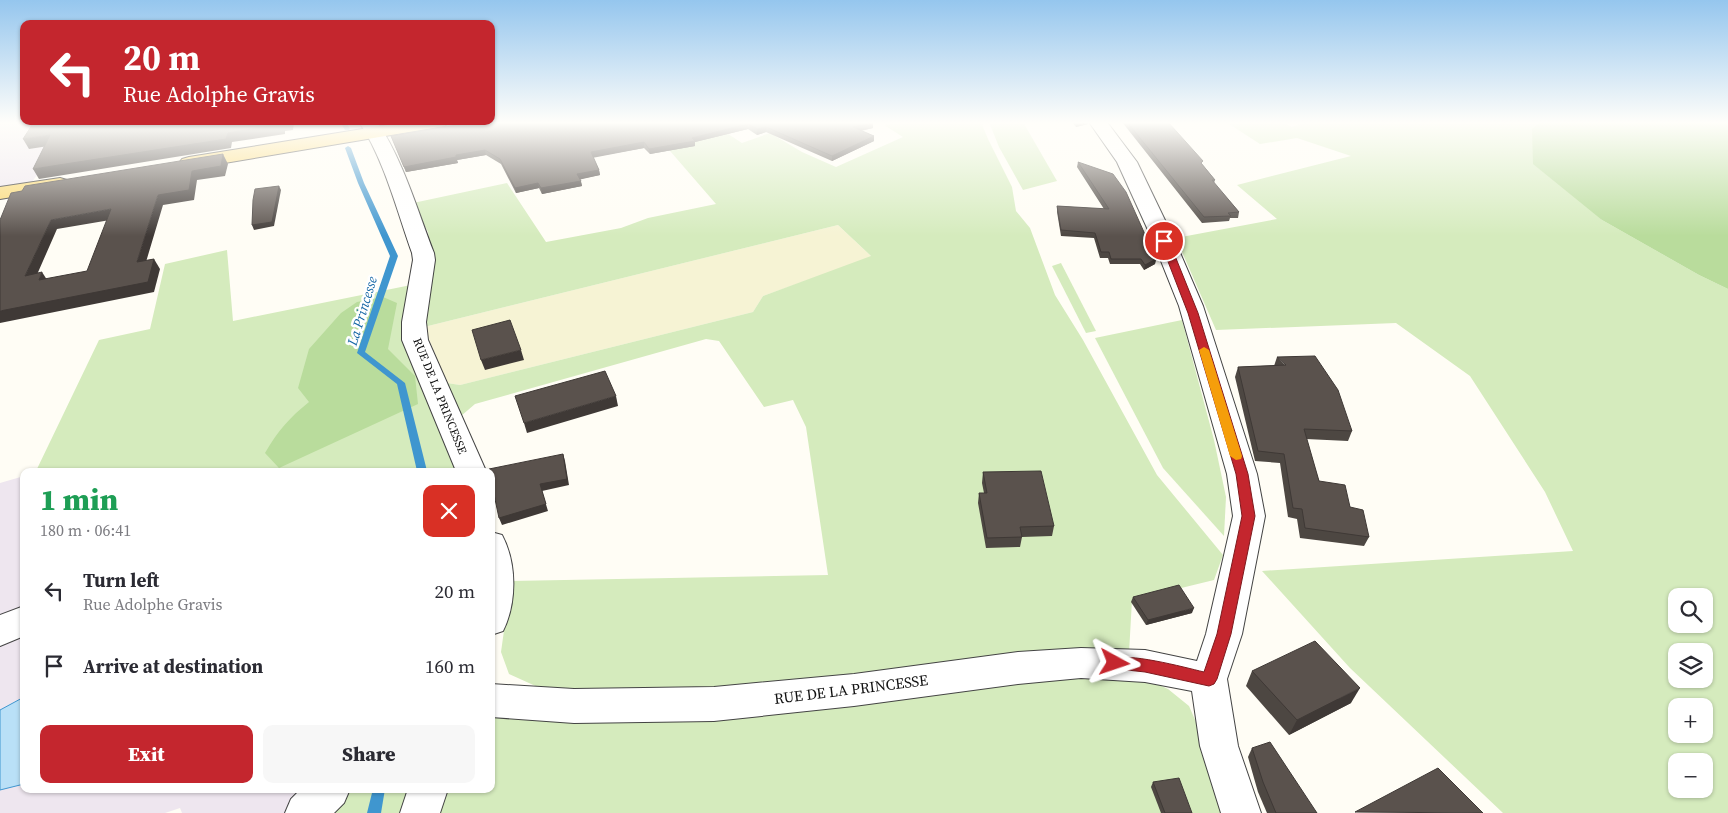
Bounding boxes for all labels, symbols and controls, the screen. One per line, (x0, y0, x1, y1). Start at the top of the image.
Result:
text: 20 m (123, 34, 200, 82)
icon: left (40, 40, 105, 105)
text: Rue Adolphe Gravis (123, 79, 315, 109)
pin (1143, 220, 1185, 262)
icon: arrive (1150, 227, 1178, 255)
water label: La Princesse (342, 274, 382, 349)
street label: RUE DE LA PRINCESSE (409, 336, 471, 456)
text: 1 min (40, 479, 118, 520)
button: close (423, 485, 475, 537)
text: 180 m · 06:41 (40, 519, 131, 541)
text: Turn left (83, 567, 159, 593)
icon: left (40, 577, 68, 605)
text: 20 m (434, 578, 475, 604)
map controls (1668, 588, 1713, 798)
button: search (1668, 588, 1713, 633)
text: Rue Adolphe Gravis (83, 593, 223, 615)
position arrow (1088, 636, 1140, 688)
button: layers (1668, 643, 1713, 688)
icon: arrive (40, 652, 68, 680)
text: Arrive at destination (83, 653, 263, 679)
text: 160 m (425, 653, 475, 679)
street label: RUE DE LA PRINCESSE (773, 669, 929, 709)
button: + (1668, 698, 1713, 743)
button: Exit (40, 725, 253, 783)
button: Share (263, 725, 475, 783)
button: − (1668, 753, 1713, 798)

